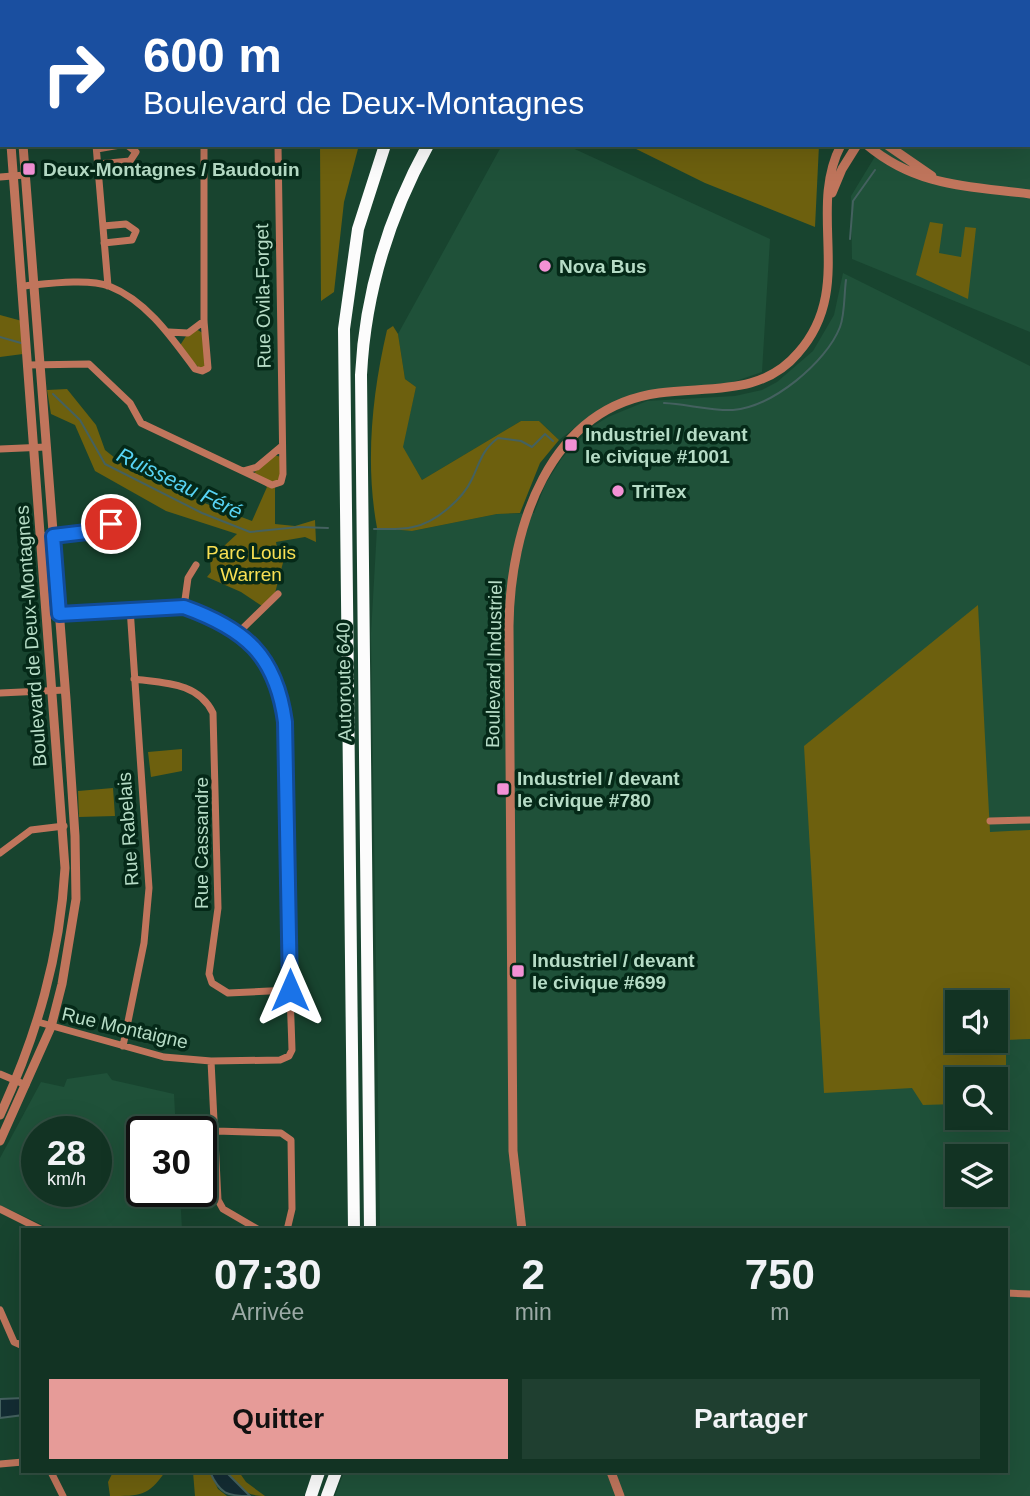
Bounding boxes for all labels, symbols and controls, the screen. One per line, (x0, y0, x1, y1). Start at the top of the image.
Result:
icon: right (28, 28, 119, 119)
text: 600 m (143, 28, 282, 82)
text: Boulevard de Deux-Montagnes (143, 85, 584, 121)
place label: Deux-Montagnes / Baudouin (43, 159, 300, 180)
marker: Deux-Montagnes / Baudouin (21, 161, 37, 177)
street label: Rue Ovila-Forget (251, 223, 275, 369)
place label: Nova Bus (559, 256, 647, 277)
marker: Nova Bus (537, 258, 553, 274)
place label: Industriel / devant le civique #1001 (585, 424, 748, 467)
marker: Industriel / devant le civique #1001 (563, 437, 579, 453)
water label: Ruisseau Féré (114, 443, 246, 523)
place label: TriTex (632, 481, 687, 502)
marker: TriTex (610, 483, 626, 499)
pin (81, 494, 141, 554)
street label: Boulevard de Deux-Montagnes (11, 505, 51, 767)
icon: arrive (92, 505, 130, 543)
park label: Parc Louis Warren (206, 542, 296, 585)
street label: Boulevard Industriel (482, 580, 506, 748)
street label: Autoroute 640 (332, 622, 356, 742)
place label: Industriel / devant le civique #780 (517, 768, 680, 811)
street label: Rue Rabelais (114, 771, 142, 887)
street label: Rue Cassandre (191, 777, 212, 909)
marker: Industriel / devant le civique #780 (495, 781, 511, 797)
place label: Industriel / devant le civique #699 (532, 950, 695, 993)
position arrow (253, 953, 327, 1027)
marker: Industriel / devant le civique #699 (510, 963, 526, 979)
map controls (945, 990, 1008, 1207)
button: sound (945, 990, 1008, 1053)
street label: Rue Montaigne (60, 1003, 190, 1053)
button: search (945, 1067, 1008, 1130)
speed limit sign: 30 (126, 1116, 217, 1207)
text: 28 (47, 1133, 86, 1172)
button: layers (945, 1144, 1008, 1207)
text: km/h (47, 1169, 86, 1189)
text: 07:30 (214, 1251, 322, 1298)
text: 2 (521, 1251, 545, 1298)
text: 750 (745, 1251, 815, 1298)
text: Arrivée (231, 1299, 304, 1325)
text: min (515, 1299, 552, 1325)
text: m (770, 1299, 789, 1325)
button: Quitter (49, 1379, 508, 1459)
button: Partager (522, 1379, 980, 1459)

